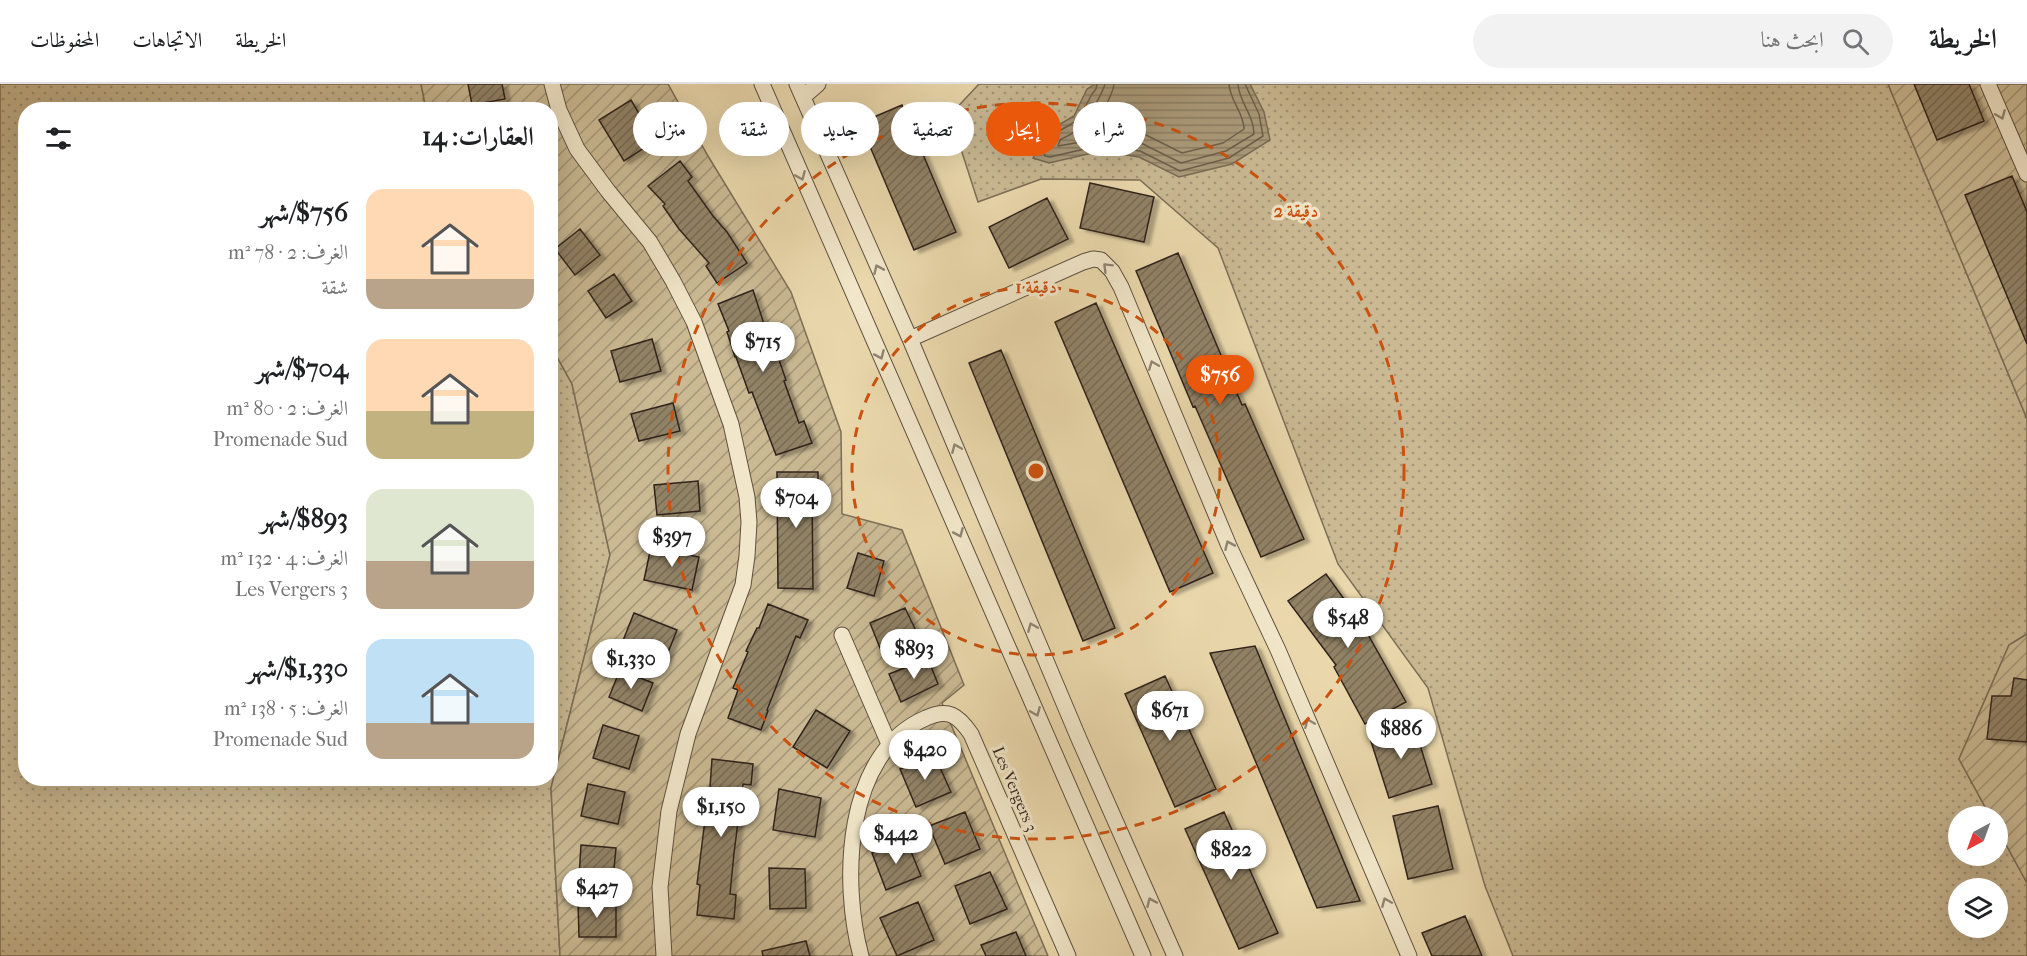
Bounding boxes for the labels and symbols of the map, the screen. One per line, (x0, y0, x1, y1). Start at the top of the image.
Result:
one-way arrow (1994, 109, 2006, 120)
one-way arrow (794, 170, 806, 181)
text: 2 دقيقة (1274, 201, 1318, 222)
one-way arrow (1103, 263, 1114, 274)
one-way arrow (874, 264, 886, 275)
text: 1 دقيقة (1015, 277, 1057, 298)
pin: $715 (727, 322, 799, 373)
one-way arrow (873, 348, 885, 359)
pin: $756 (1184, 355, 1256, 406)
one-way arrow (1148, 361, 1160, 372)
one-way arrow (951, 443, 963, 454)
centre of rings (1026, 461, 1046, 481)
pin: $704 (760, 478, 832, 529)
pin: $397 (636, 517, 708, 568)
one-way arrow (952, 527, 964, 538)
one-way arrow (1224, 540, 1236, 551)
pin: $548 (1312, 598, 1384, 649)
one-way arrow (1027, 623, 1039, 634)
pin: $893 (878, 629, 950, 680)
pin: $1,330 (582, 639, 680, 690)
pin: $671 (1134, 691, 1206, 742)
one-way arrow (1029, 706, 1041, 717)
pin: $886 (1365, 709, 1437, 760)
one-way arrow (1304, 718, 1316, 729)
pin: $420 (889, 730, 961, 781)
street label: Les Vergers 3 (989, 744, 1041, 834)
pin: $1,150 (672, 787, 770, 838)
north arrow (1948, 806, 2008, 866)
pin: $442 (860, 814, 932, 865)
pin: $822 (1195, 830, 1267, 881)
pin: $427 (561, 868, 633, 919)
one-way arrow (1381, 897, 1393, 908)
one-way arrow (1146, 898, 1158, 909)

